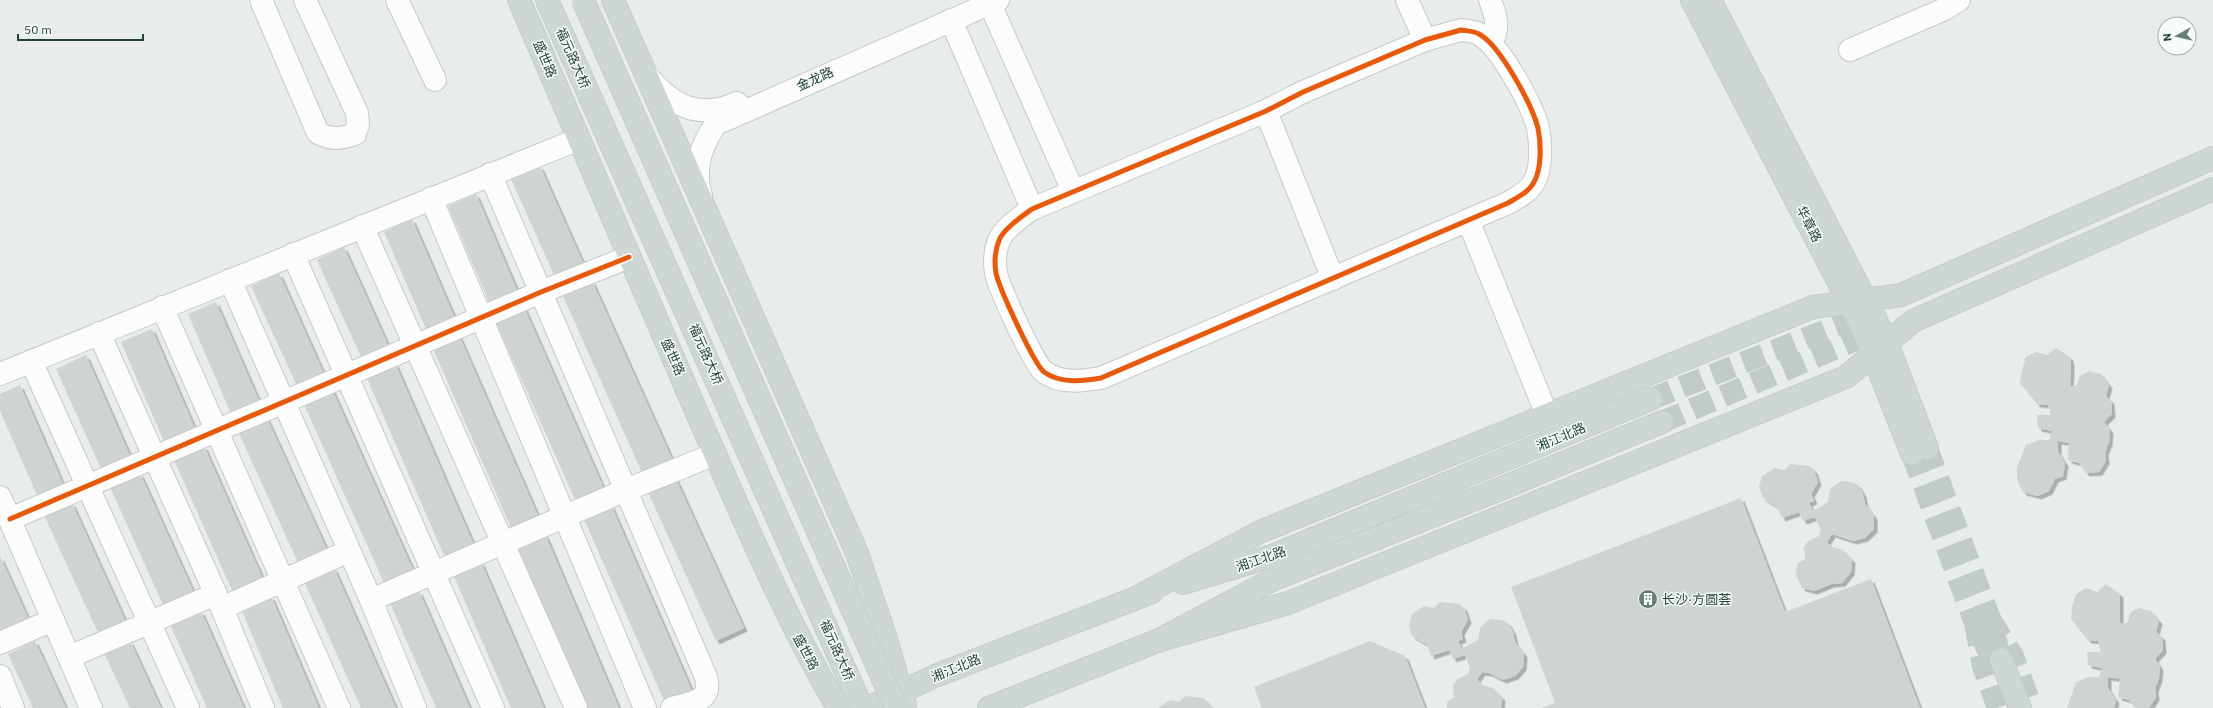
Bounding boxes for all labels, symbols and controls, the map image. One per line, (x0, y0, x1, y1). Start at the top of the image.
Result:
scale bar (18, 16, 143, 42)
north arrow (2157, 16, 2197, 56)
text: 50 m (24, 22, 52, 37)
street label: 福元路大桥 (552, 25, 594, 91)
text: N (2160, 32, 2175, 42)
street label: 盛世路 (530, 38, 560, 80)
street label: 金龙路 (794, 63, 836, 95)
street label: 华章路 (1793, 203, 1825, 245)
street label: 福元路大桥 (685, 321, 727, 387)
street label: 盛世路 (657, 336, 689, 378)
street label: 湘江北路 (1534, 419, 1588, 455)
street label: 湘江北路 (1234, 542, 1288, 576)
building icon: 长沙·方圆荟 (1637, 588, 1659, 610)
place label: 长沙·方圆荟 (1662, 591, 1731, 608)
street label: 福元路大桥 (816, 617, 858, 683)
street label: 盛世路 (789, 631, 823, 673)
street label: 湘江北路 (929, 650, 983, 686)

